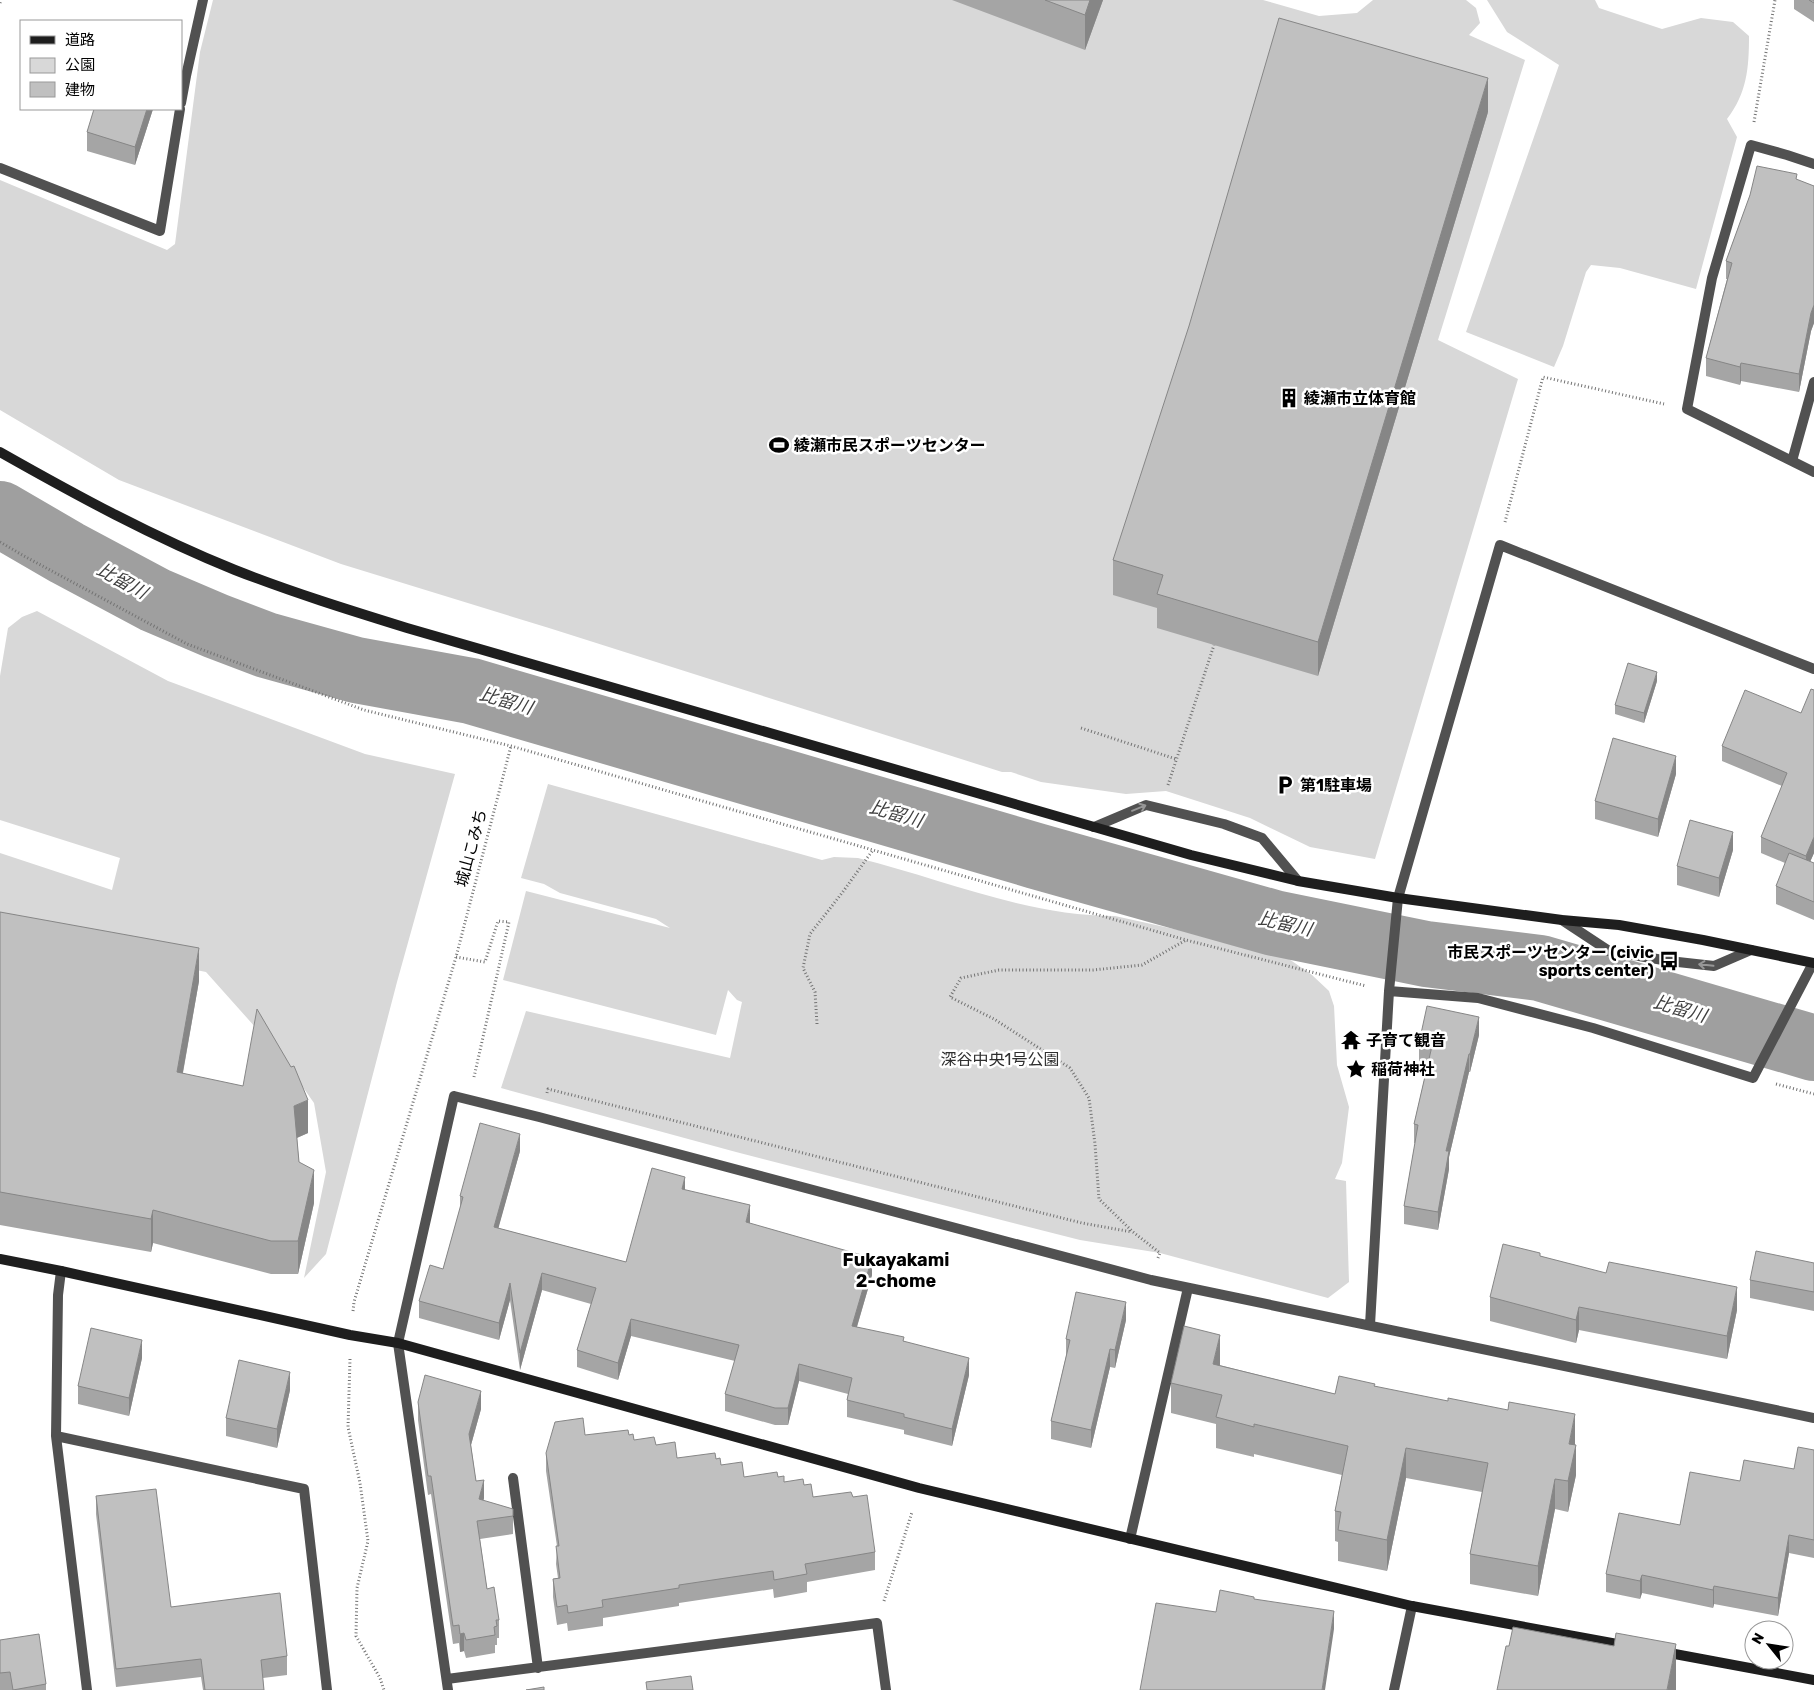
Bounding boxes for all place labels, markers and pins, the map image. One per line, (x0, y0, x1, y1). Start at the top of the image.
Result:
building icon: 綾瀬市立体育館 (1278, 387, 1300, 409)
place label: 綾瀬市立体育館 (1304, 389, 1416, 408)
sports icon: 綾瀬市民スポーツセンター (768, 434, 790, 456)
place label: 綾瀬市民スポーツセンター (794, 436, 986, 455)
parking icon: 第1駐車場 (1274, 774, 1296, 796)
place label: 第1駐車場 (1300, 776, 1372, 795)
place label: 市民スポーツセンター (civic sports center) (1447, 943, 1654, 980)
bus stop icon: 市民スポーツセンター (civic sports center) (1658, 950, 1680, 972)
temple icon: 子育て観音 (1340, 1029, 1362, 1051)
place label: 子育て観音 (1366, 1031, 1446, 1050)
place icon: 稲荷神社 (1345, 1058, 1367, 1080)
place label: 稲荷神社 (1371, 1060, 1435, 1079)

